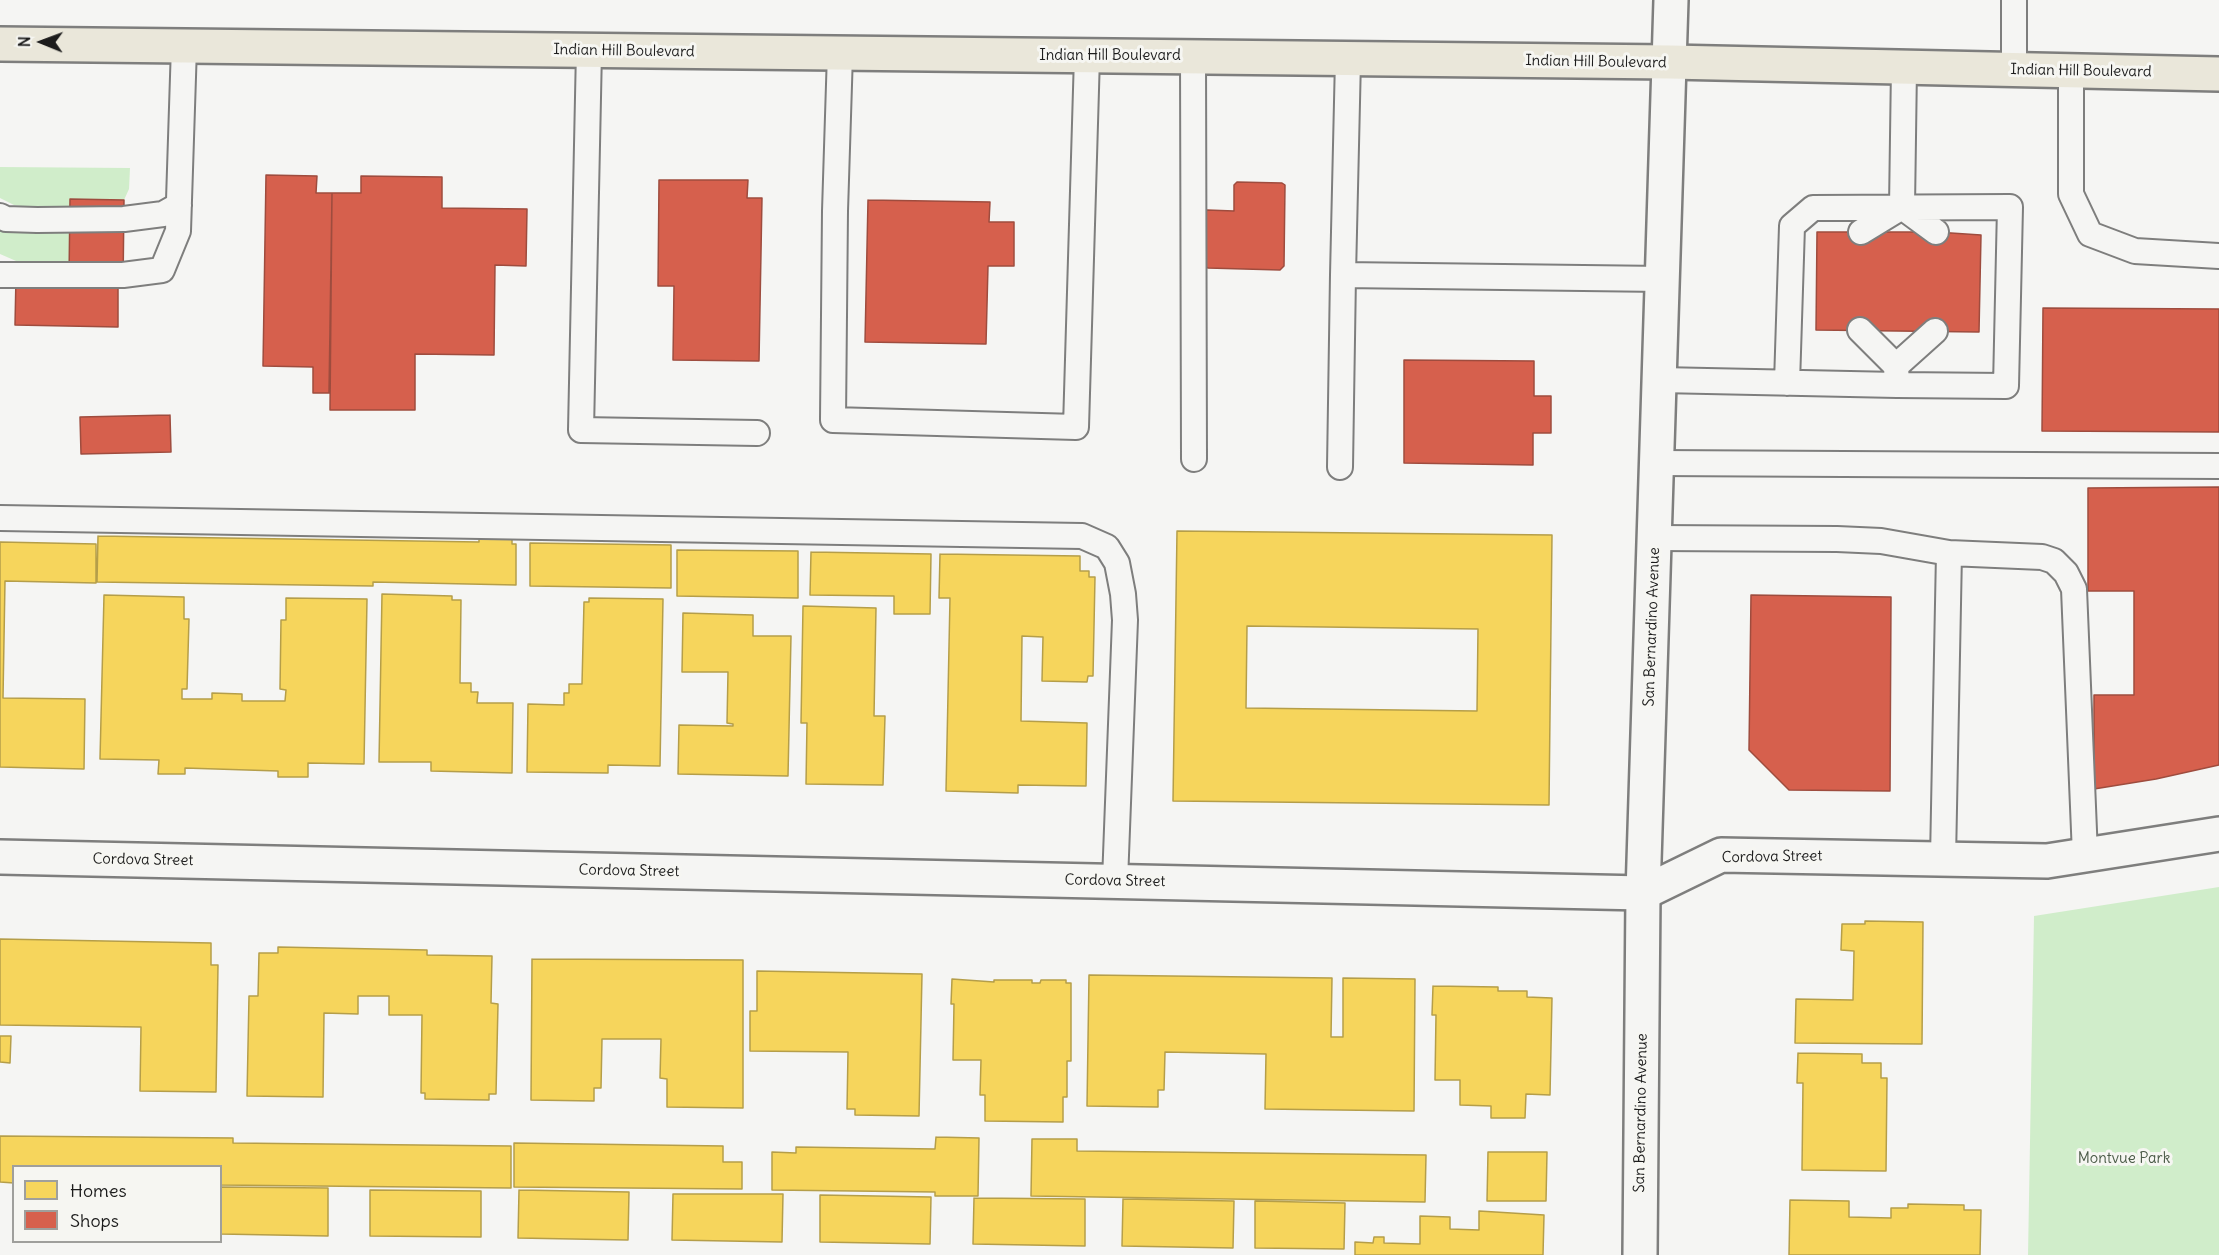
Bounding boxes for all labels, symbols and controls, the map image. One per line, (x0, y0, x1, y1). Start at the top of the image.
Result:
north arrow (12, 12, 72, 72)
text: N (14, 36, 34, 47)
street label: Indian Hill Boulevard (553, 41, 695, 61)
street label: Indian Hill Boulevard (1039, 47, 1181, 65)
street label: Indian Hill Boulevard (1525, 52, 1667, 72)
street label: Indian Hill Boulevard (2010, 61, 2152, 81)
street label: San Bernardino Avenue (1640, 547, 1664, 707)
street label: Cordova Street (1721, 847, 1823, 867)
street label: Cordova Street (92, 850, 194, 870)
street label: Cordova Street (578, 861, 680, 881)
street label: Cordova Street (1064, 871, 1166, 891)
street label: San Bernardino Avenue (1631, 1033, 1651, 1193)
park label: Montvue Park (2078, 1150, 2170, 1168)
legend (12, 1165, 222, 1243)
text: Homes (70, 1179, 127, 1202)
text: Shops (70, 1209, 119, 1232)

